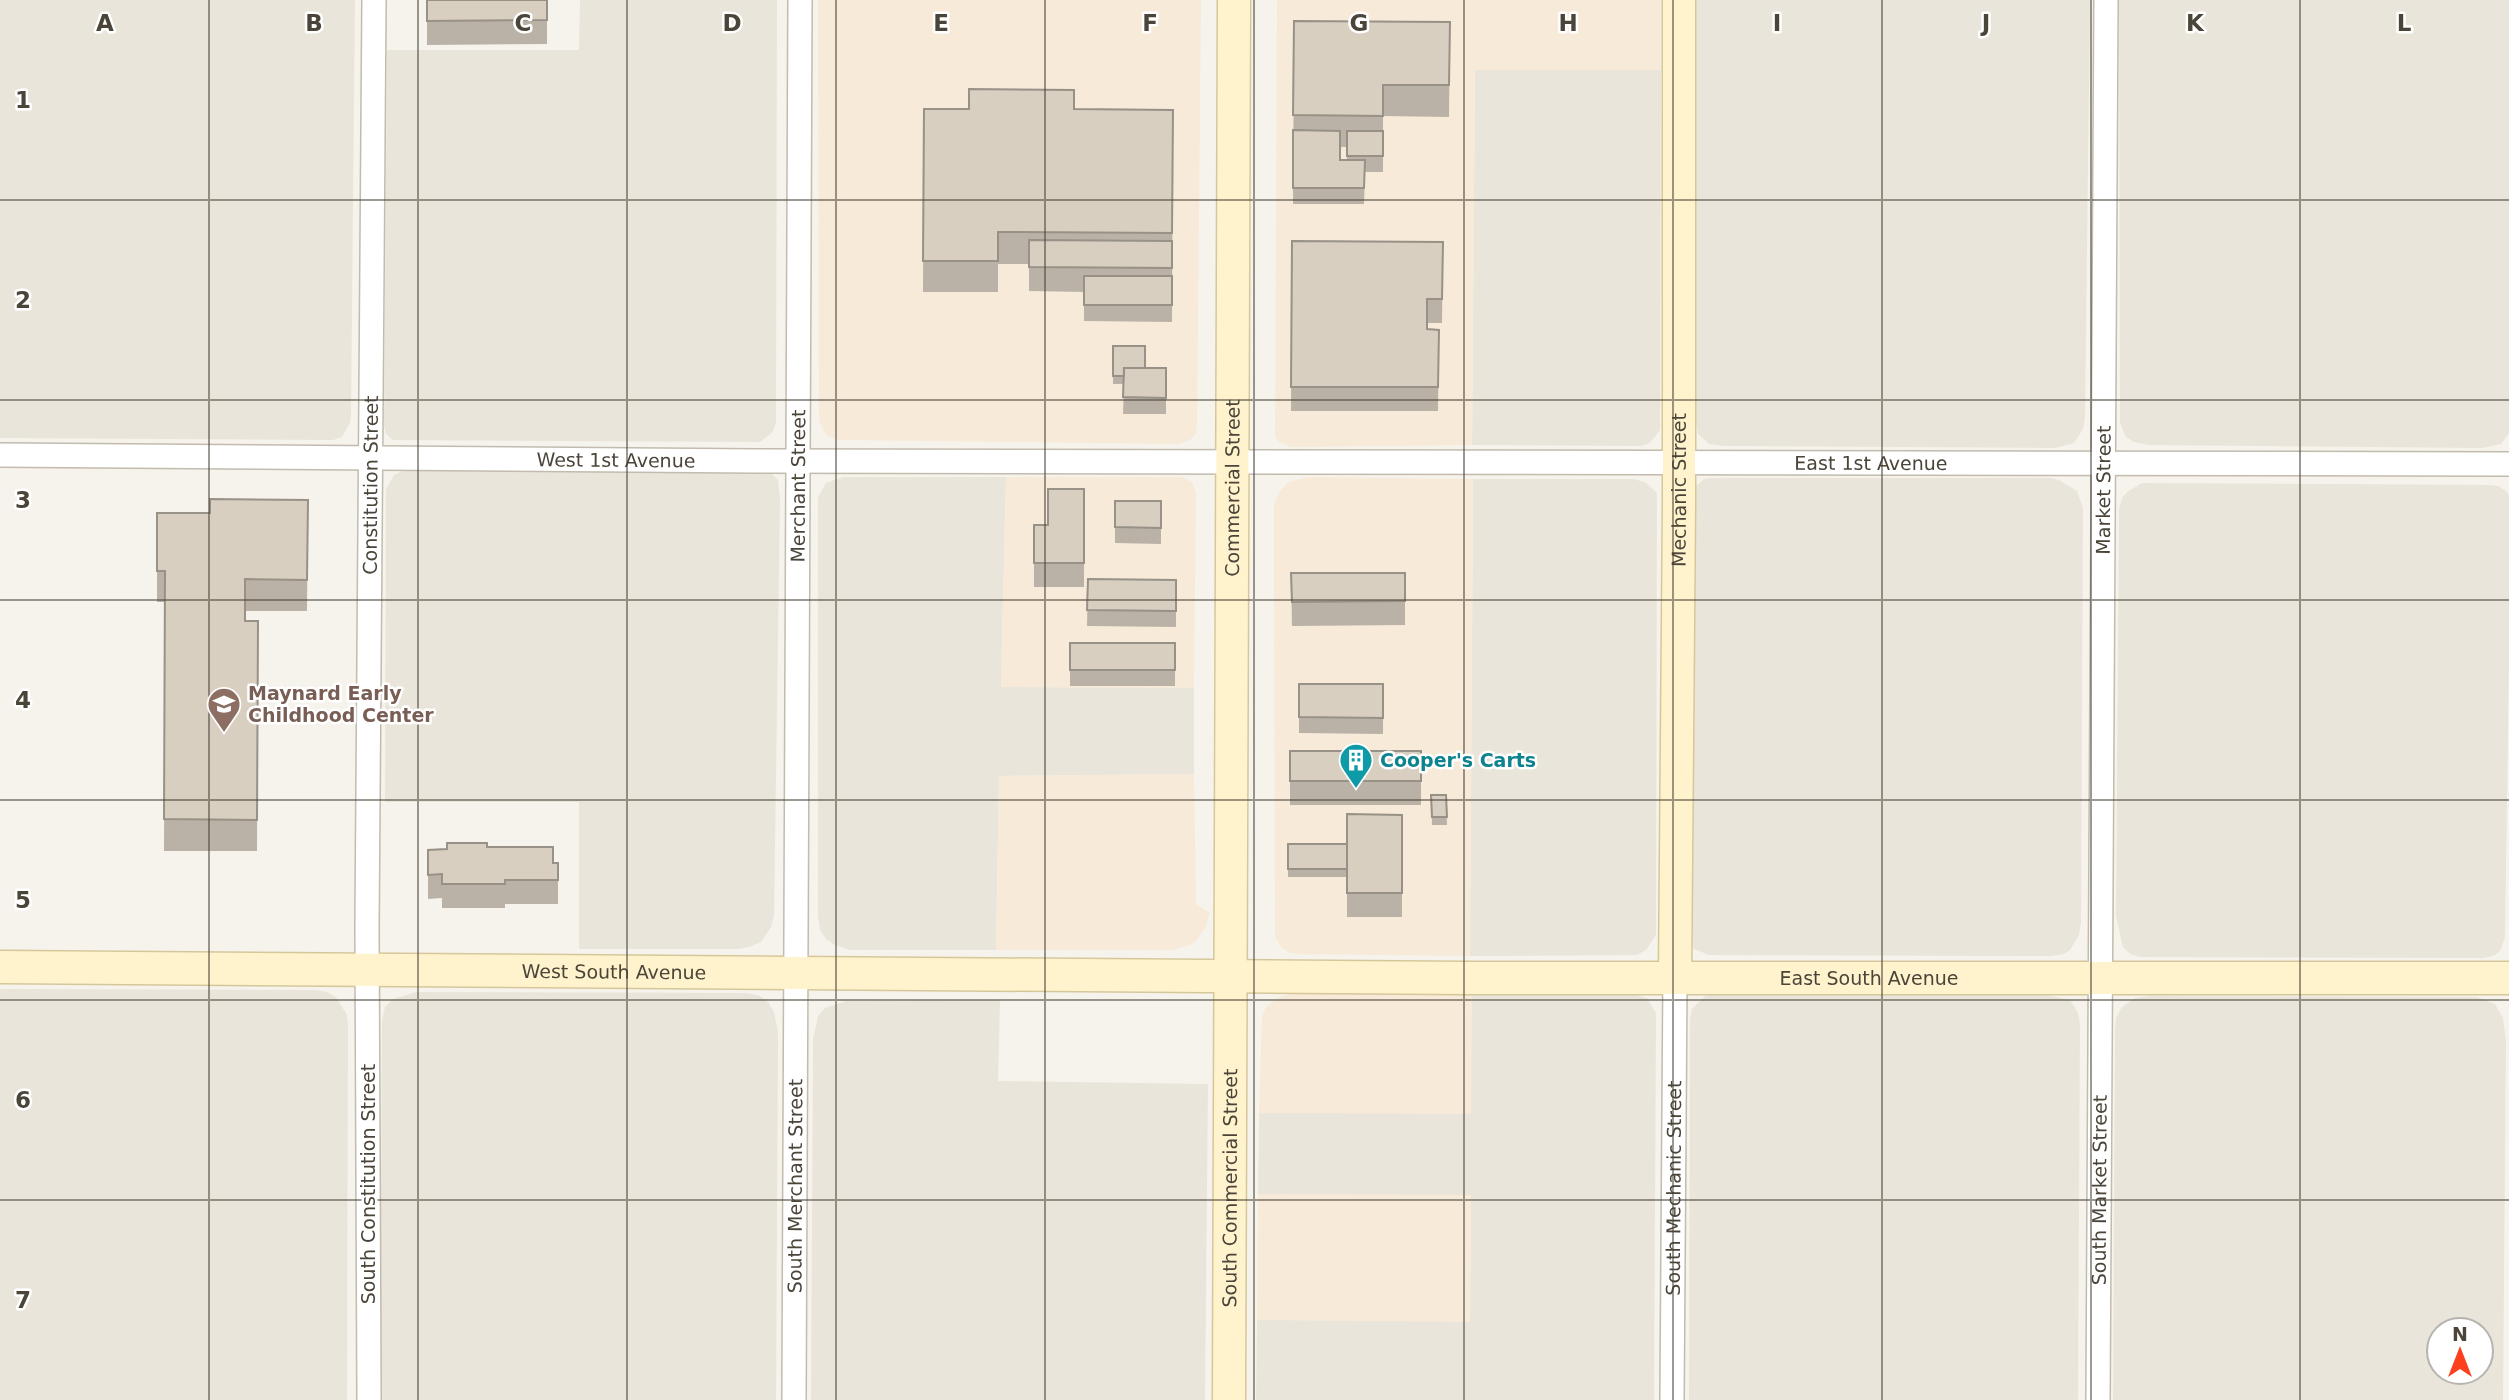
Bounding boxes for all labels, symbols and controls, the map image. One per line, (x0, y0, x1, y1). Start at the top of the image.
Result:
text: A (96, 10, 114, 36)
text: B (305, 10, 323, 36)
text: C (515, 10, 531, 36)
text: D (722, 10, 742, 36)
text: E (933, 10, 949, 36)
text: F (1142, 10, 1158, 36)
text: G (1350, 10, 1368, 36)
text: H (1558, 10, 1578, 36)
text: I (1773, 10, 1781, 36)
text: J (1980, 10, 1990, 36)
text: K (2186, 10, 2205, 36)
text: L (2397, 10, 2412, 36)
text: 1 (15, 87, 31, 113)
text: 2 (15, 287, 31, 313)
street label: Constitution Street (359, 395, 382, 575)
street label: Commercial Street (1221, 399, 1244, 577)
street label: Merchant Street (787, 409, 809, 563)
street label: Mechanic Street (1667, 413, 1690, 567)
street label: Market Street (2092, 425, 2115, 555)
street label: West 1st Avenue (536, 448, 696, 472)
street label: East 1st Avenue (1794, 452, 1948, 474)
text: 3 (15, 487, 31, 513)
place label: Maynard Early Childhood Center (248, 682, 434, 726)
school or university icon: Maynard Early Childhood Center (205, 685, 243, 734)
text: 4 (15, 687, 31, 713)
building icon: Cooper's Carts (1337, 741, 1375, 790)
place label: Cooper's Carts (1380, 749, 1536, 771)
text: 5 (15, 887, 31, 913)
street label: West South Avenue (522, 960, 706, 983)
street label: East South Avenue (1779, 967, 1958, 989)
street label: South Constitution Street (357, 1064, 379, 1304)
street label: South Commercial Street (1218, 1069, 1241, 1307)
street label: South Merchant Street (783, 1079, 806, 1293)
street label: South Mechanic Street (1662, 1080, 1685, 1296)
text: 6 (15, 1087, 31, 1113)
street label: South Market Street (2088, 1095, 2111, 1285)
text: 7 (15, 1287, 31, 1313)
north arrow (2425, 1316, 2495, 1386)
text: N (2452, 1323, 2468, 1345)

